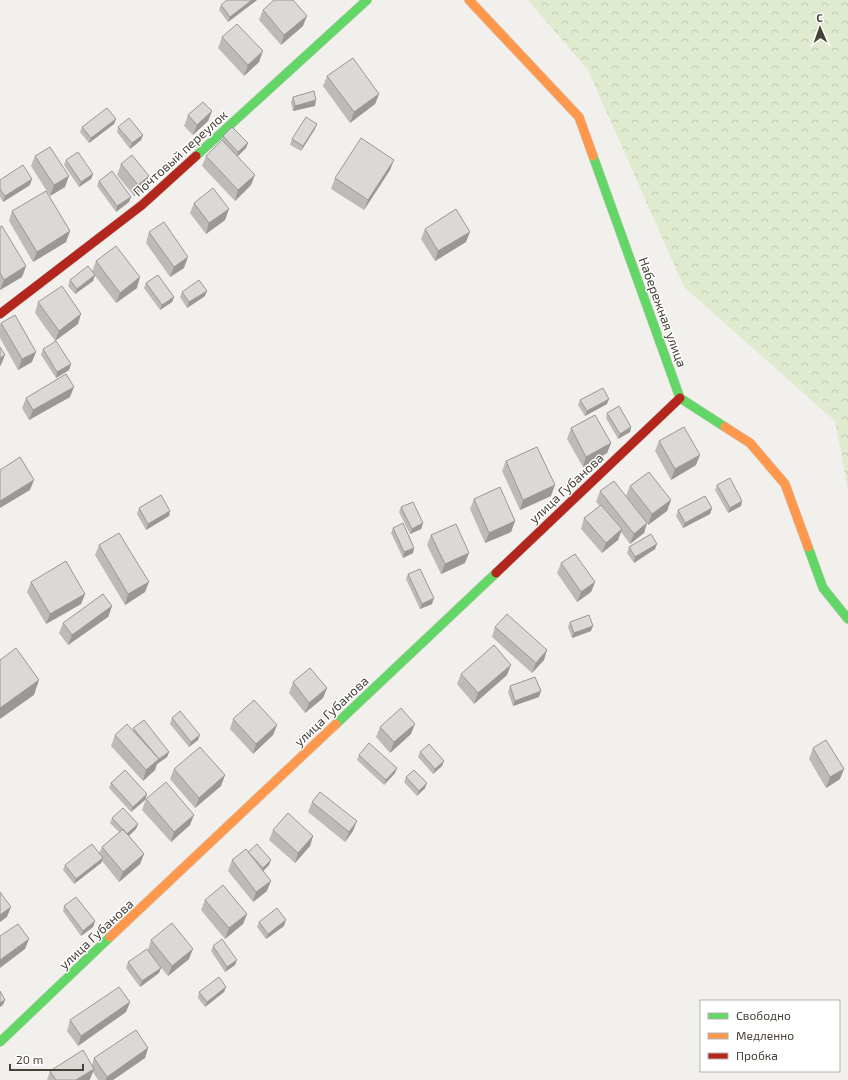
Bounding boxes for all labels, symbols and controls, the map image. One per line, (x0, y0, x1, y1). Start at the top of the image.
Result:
north arrow (800, 8, 840, 48)
text: С (816, 11, 824, 24)
street label: Почтовый переулок (130, 107, 230, 199)
street label: Набережная улица (636, 255, 690, 369)
street label: улица Губанова (526, 450, 606, 526)
street label: улица Губанова (291, 673, 371, 749)
street label: улица Губанова (56, 896, 136, 972)
legend (700, 1000, 840, 1072)
text: Свободно (736, 1008, 791, 1022)
text: Медленно (736, 1028, 794, 1042)
scale bar (10, 1046, 83, 1072)
text: Пробка (736, 1048, 778, 1062)
text: 20 m (16, 1052, 43, 1066)

